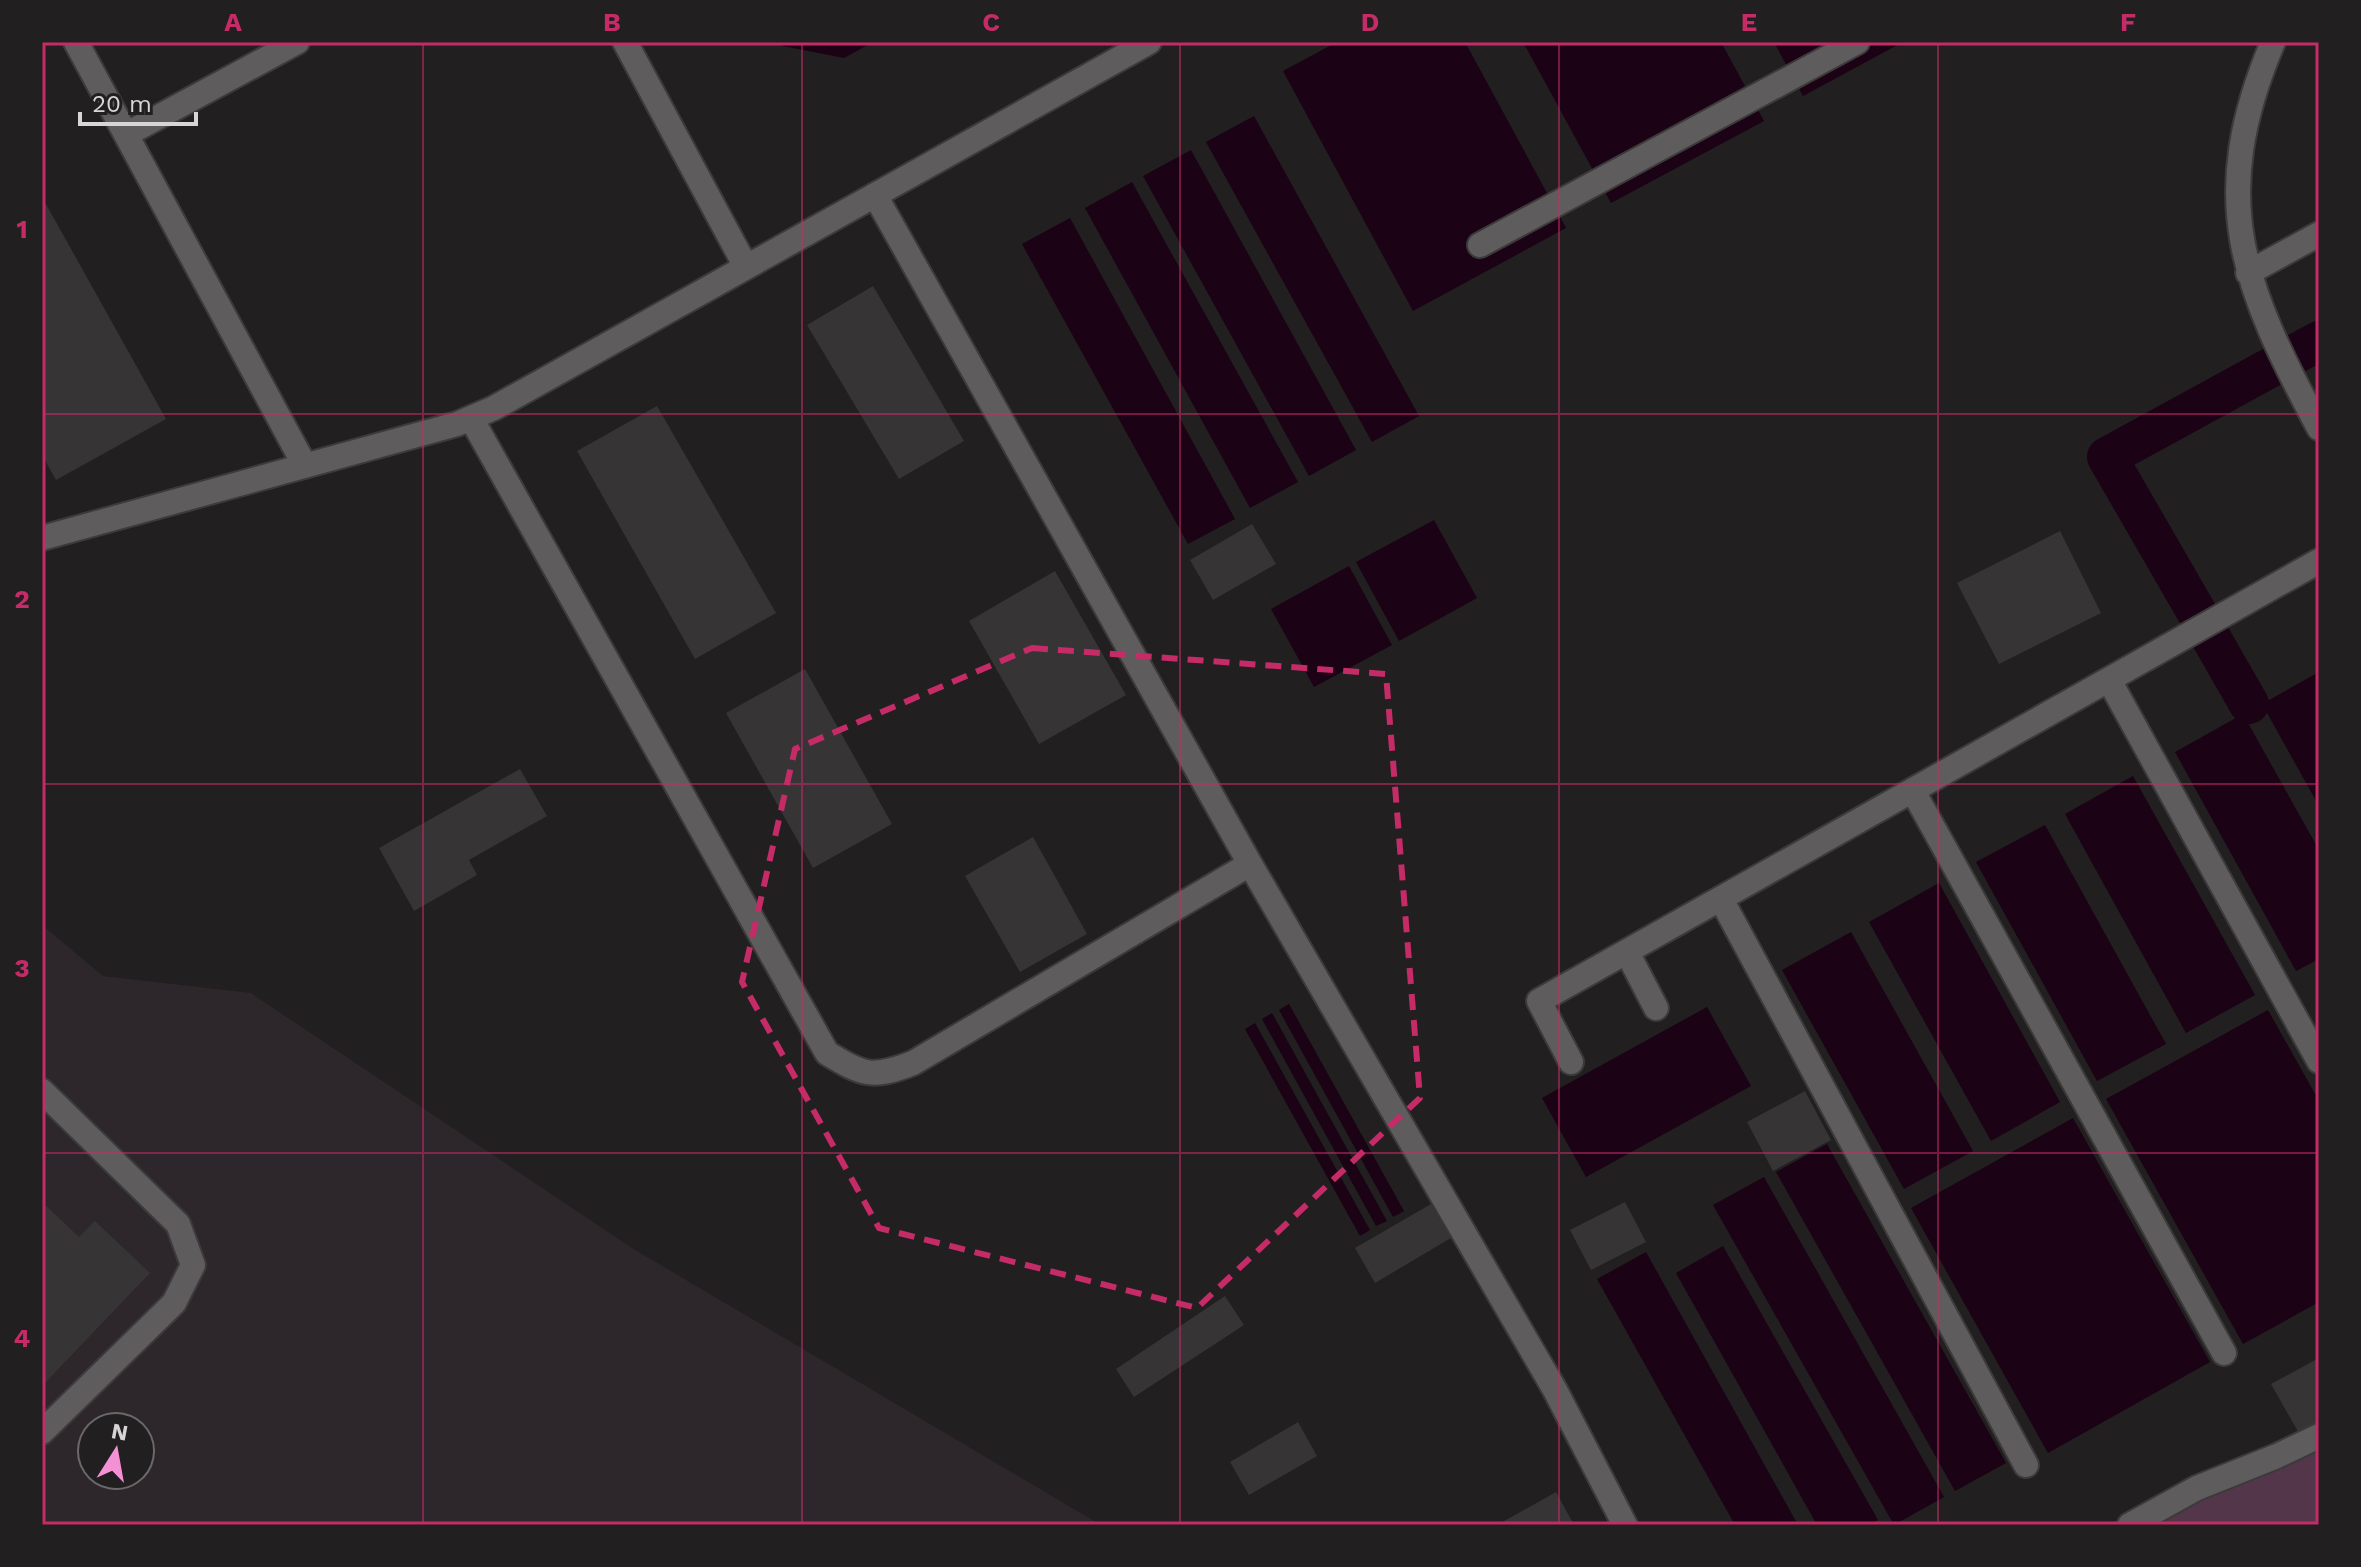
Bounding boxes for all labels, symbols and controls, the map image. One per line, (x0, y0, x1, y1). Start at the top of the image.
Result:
text: A (224, 7, 242, 37)
text: B (603, 7, 621, 37)
text: C (982, 7, 1000, 37)
text: D (1361, 7, 1379, 37)
text: E (1741, 7, 1757, 37)
text: F (2120, 7, 2136, 37)
scale bar (80, 76, 196, 126)
text: 20 m (92, 90, 152, 118)
text: 1 (16, 214, 28, 244)
text: 2 (14, 584, 30, 614)
text: 3 (14, 953, 30, 983)
text: 4 (14, 1323, 31, 1353)
north arrow (76, 1411, 156, 1491)
text: N (109, 1418, 130, 1446)

